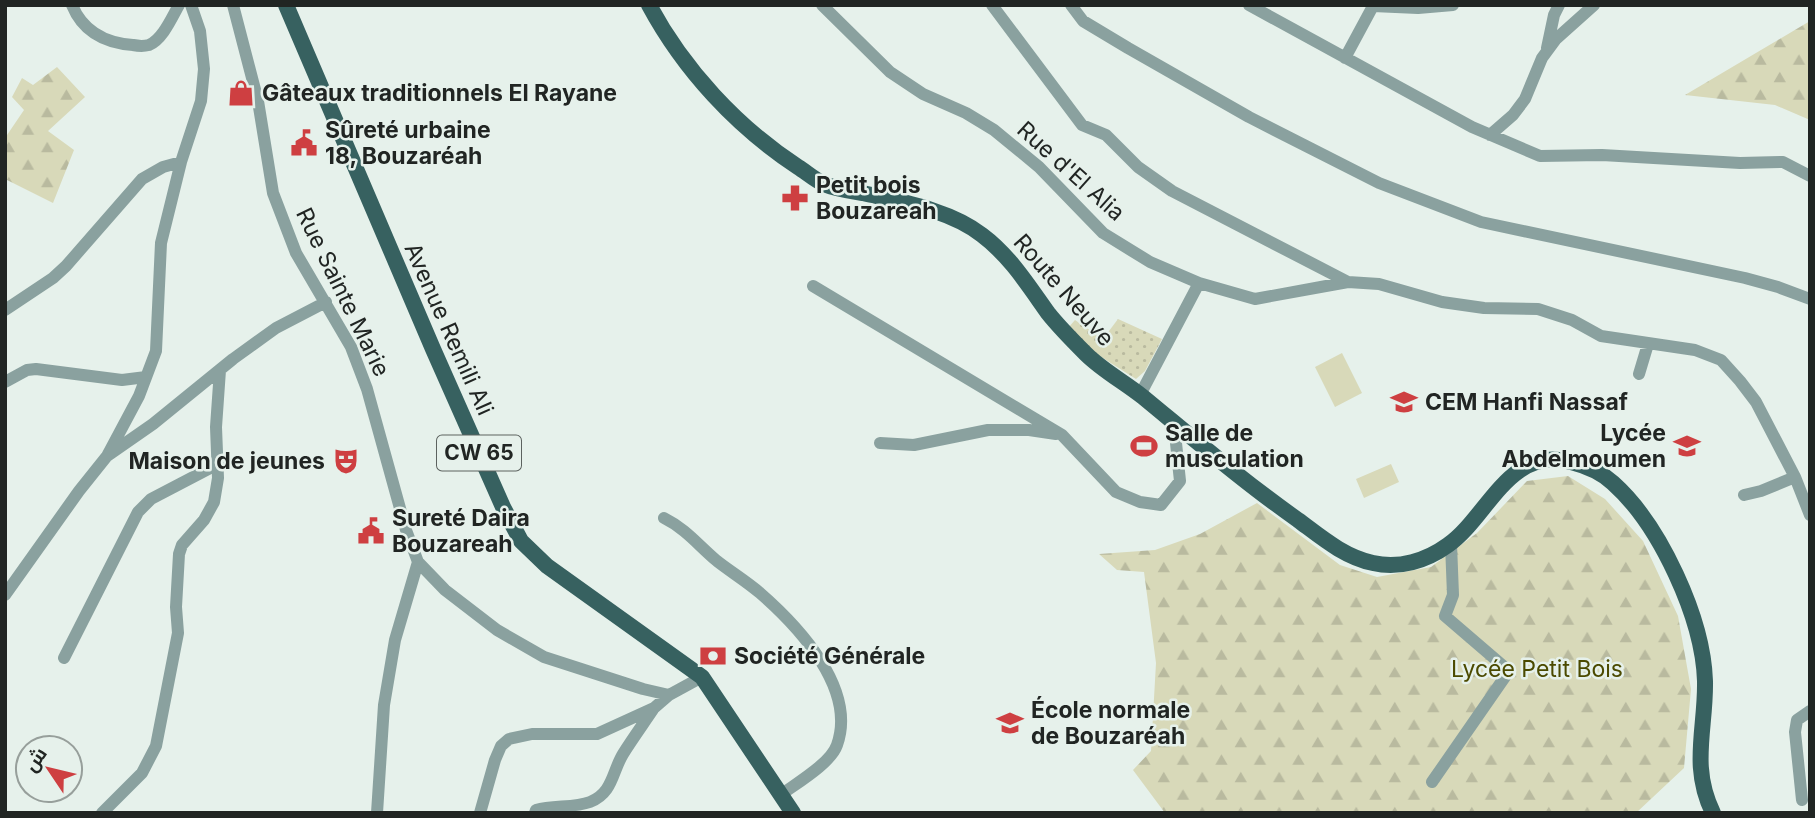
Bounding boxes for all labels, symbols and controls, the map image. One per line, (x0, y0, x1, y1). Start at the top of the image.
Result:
shop icon: Gâteaux traditionnels El Rayane (226, 78, 256, 108)
place label: Gâteaux traditionnels El Rayane (262, 79, 617, 107)
street label: Rue d'El Alia (1011, 115, 1131, 227)
place label: Sûreté urbaine 18, Bouzaréah (325, 116, 491, 170)
public building icon: Sûreté urbaine 18, Bouzaréah (289, 128, 319, 158)
place label: Petit bois Bouzareah (816, 171, 937, 225)
pharmacy icon: Petit bois Bouzareah (780, 183, 810, 213)
street label: Rue Sainte Marie (290, 203, 396, 381)
street label: Route Neuve (1008, 228, 1120, 352)
street label: Avenue Remili Ali (398, 239, 500, 419)
school or university icon: CEM Hanfi Nassaf (1389, 387, 1419, 417)
place label: CEM Hanfi Nassaf (1425, 388, 1628, 416)
place label: Salle de musculation (1165, 419, 1304, 473)
place label: Lycée Abdelmoumen (1501, 419, 1666, 473)
sports icon: Salle de musculation (1129, 431, 1159, 461)
school or university icon: Lycée Abdelmoumen (1672, 431, 1702, 461)
road number: CW 65 (437, 435, 521, 470)
theatre icon: Maison de jeunes (331, 446, 361, 476)
place label: Maison de jeunes (128, 447, 325, 475)
place label: Sureté Daira Bouzareah (392, 504, 530, 558)
public building icon: Sureté Daira Bouzareah (356, 516, 386, 546)
bank icon: Société Générale (698, 641, 728, 671)
place label: Société Générale (734, 642, 925, 670)
park label: Lycée Petit Bois (1451, 655, 1623, 683)
place label: École normale de Bouzaréah (1031, 696, 1190, 750)
school or university icon: École normale de Bouzaréah (995, 708, 1025, 738)
north arrow (14, 734, 84, 804)
text: ش (19, 743, 52, 776)

